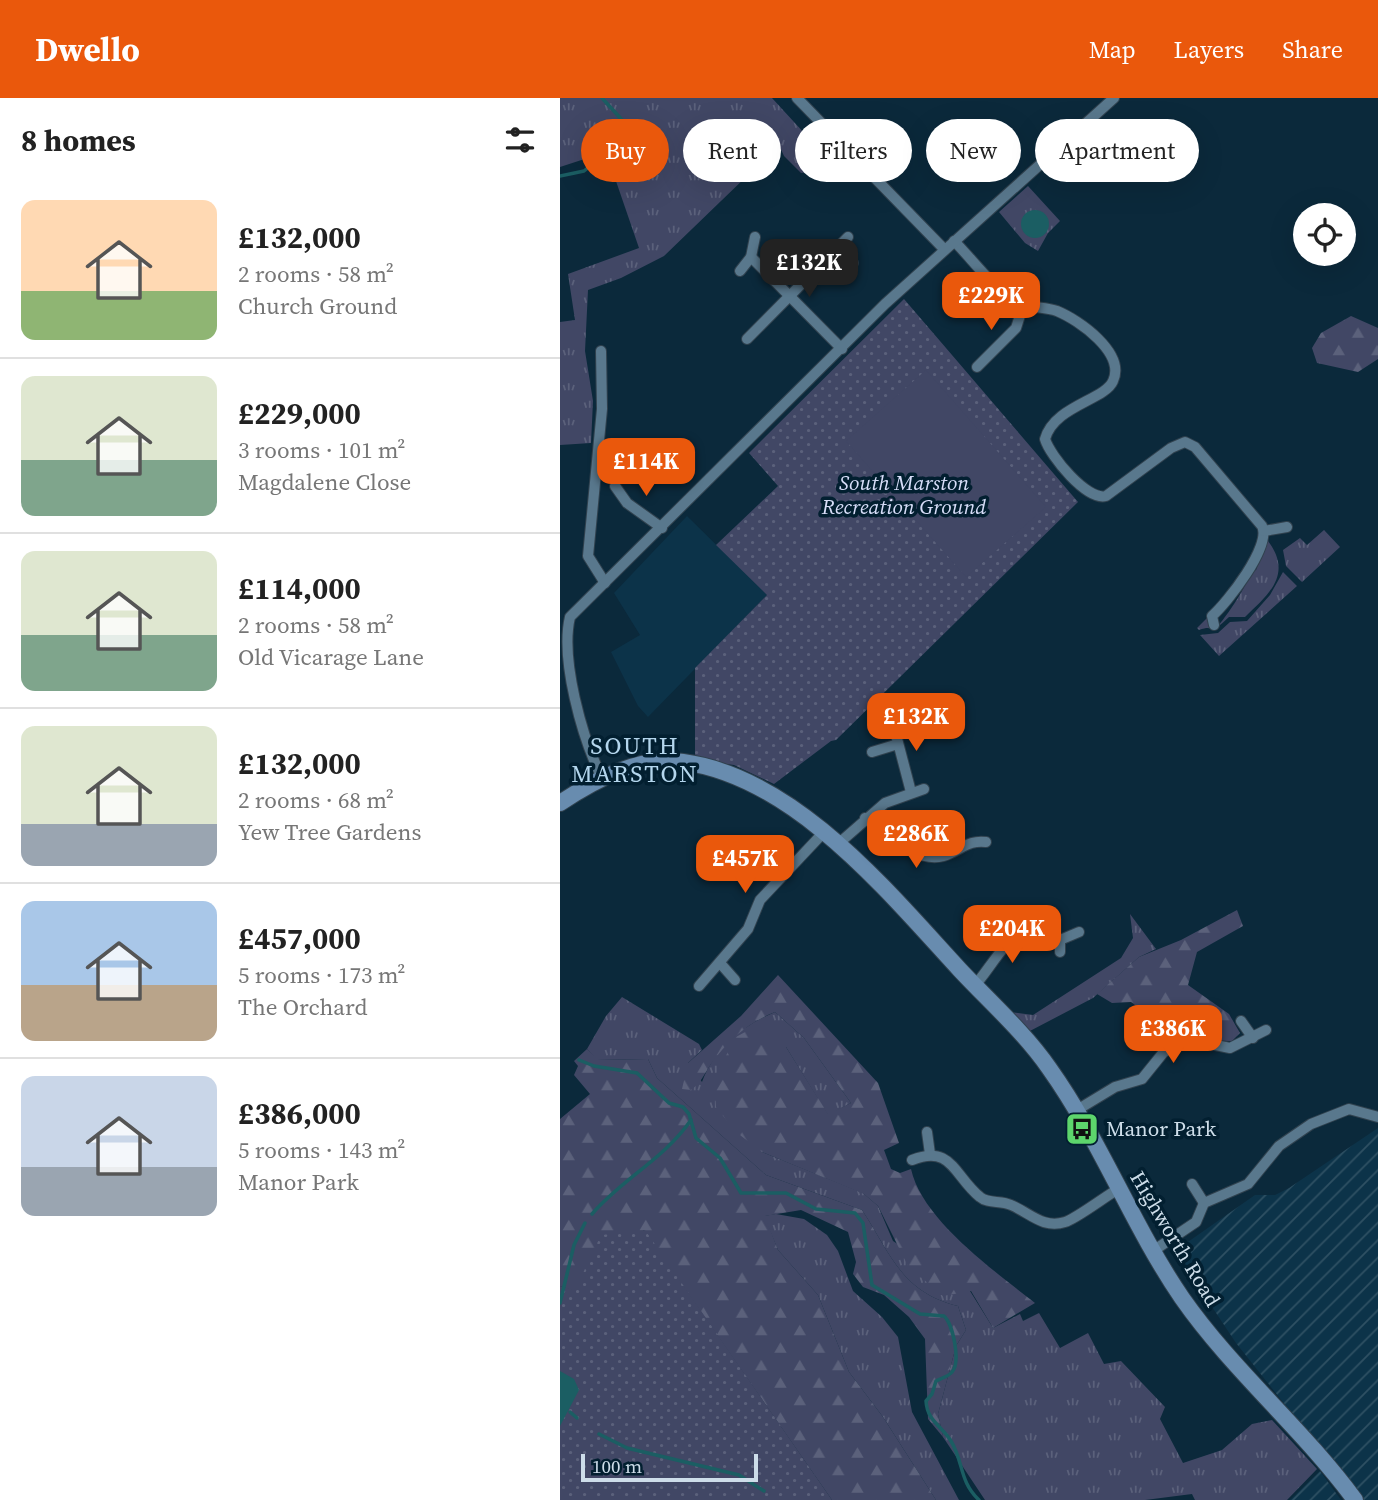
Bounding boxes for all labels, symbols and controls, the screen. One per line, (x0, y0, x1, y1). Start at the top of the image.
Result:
text: Dwello (35, 27, 140, 72)
text: Map (1089, 33, 1136, 66)
text: Layers (1174, 33, 1244, 66)
text: Share (1282, 33, 1343, 66)
chip: Buy (581, 119, 669, 182)
chip: Rent (683, 119, 781, 182)
chip: Filters (795, 119, 912, 182)
chip: New (926, 119, 1021, 182)
chip: Apartment (1035, 119, 1199, 182)
text: 8 homes (21, 120, 136, 161)
icon: filters (501, 121, 539, 159)
map controls (1293, 203, 1356, 266)
button: locate (1293, 203, 1356, 266)
text: £132,000 (238, 217, 361, 258)
icon: home (77, 228, 161, 312)
pin: £132K (760, 240, 858, 299)
text: £132K (776, 246, 842, 278)
text: 2 rooms · 58 m² (238, 258, 394, 290)
pin: £229K (942, 272, 1040, 332)
text: £229K (958, 279, 1024, 311)
text: Church Ground (238, 290, 397, 322)
text: £229,000 (238, 393, 361, 434)
icon: home (77, 404, 161, 488)
text: 3 rooms · 101 m² (238, 434, 405, 466)
pin: £114K (597, 438, 695, 498)
text: £114K (613, 445, 679, 477)
text: Magdalene Close (238, 466, 411, 498)
park label: South Marston Recreation Ground (821, 468, 986, 521)
text: £114,000 (238, 568, 361, 609)
icon: home (77, 579, 161, 663)
text: 2 rooms · 58 m² (238, 609, 394, 641)
text: Old Vicarage Lane (238, 641, 424, 673)
pin: £132K (867, 694, 965, 753)
text: £132K (883, 700, 949, 732)
district label: SOUTH MARSTON (571, 729, 699, 790)
text: £132,000 (238, 743, 361, 784)
icon: home (77, 754, 161, 838)
text: 2 rooms · 68 m² (238, 784, 394, 816)
pin: £286K (867, 810, 965, 870)
text: Yew Tree Gardens (238, 816, 421, 848)
text: £286K (883, 817, 949, 849)
pin: £457K (696, 836, 794, 895)
text: £457K (712, 842, 778, 874)
pin: £204K (963, 906, 1061, 965)
text: £204K (979, 912, 1045, 944)
text: £457,000 (238, 918, 361, 959)
icon: home (77, 929, 161, 1013)
text: 5 rooms · 173 m² (238, 959, 405, 991)
text: The Orchard (238, 991, 368, 1023)
pin: £386K (1124, 1006, 1222, 1065)
text: £386K (1140, 1012, 1206, 1044)
text: £386,000 (238, 1093, 361, 1134)
icon: home (77, 1104, 161, 1188)
bus stop icon: Manor Park (1063, 1110, 1101, 1148)
place label: Manor Park (1106, 1114, 1217, 1143)
text: 5 rooms · 143 m² (238, 1134, 405, 1166)
street label: Highworth Road (1123, 1165, 1228, 1312)
text: Manor Park (238, 1166, 359, 1198)
scale bar (581, 1451, 758, 1483)
text: 100 m (592, 1453, 642, 1479)

